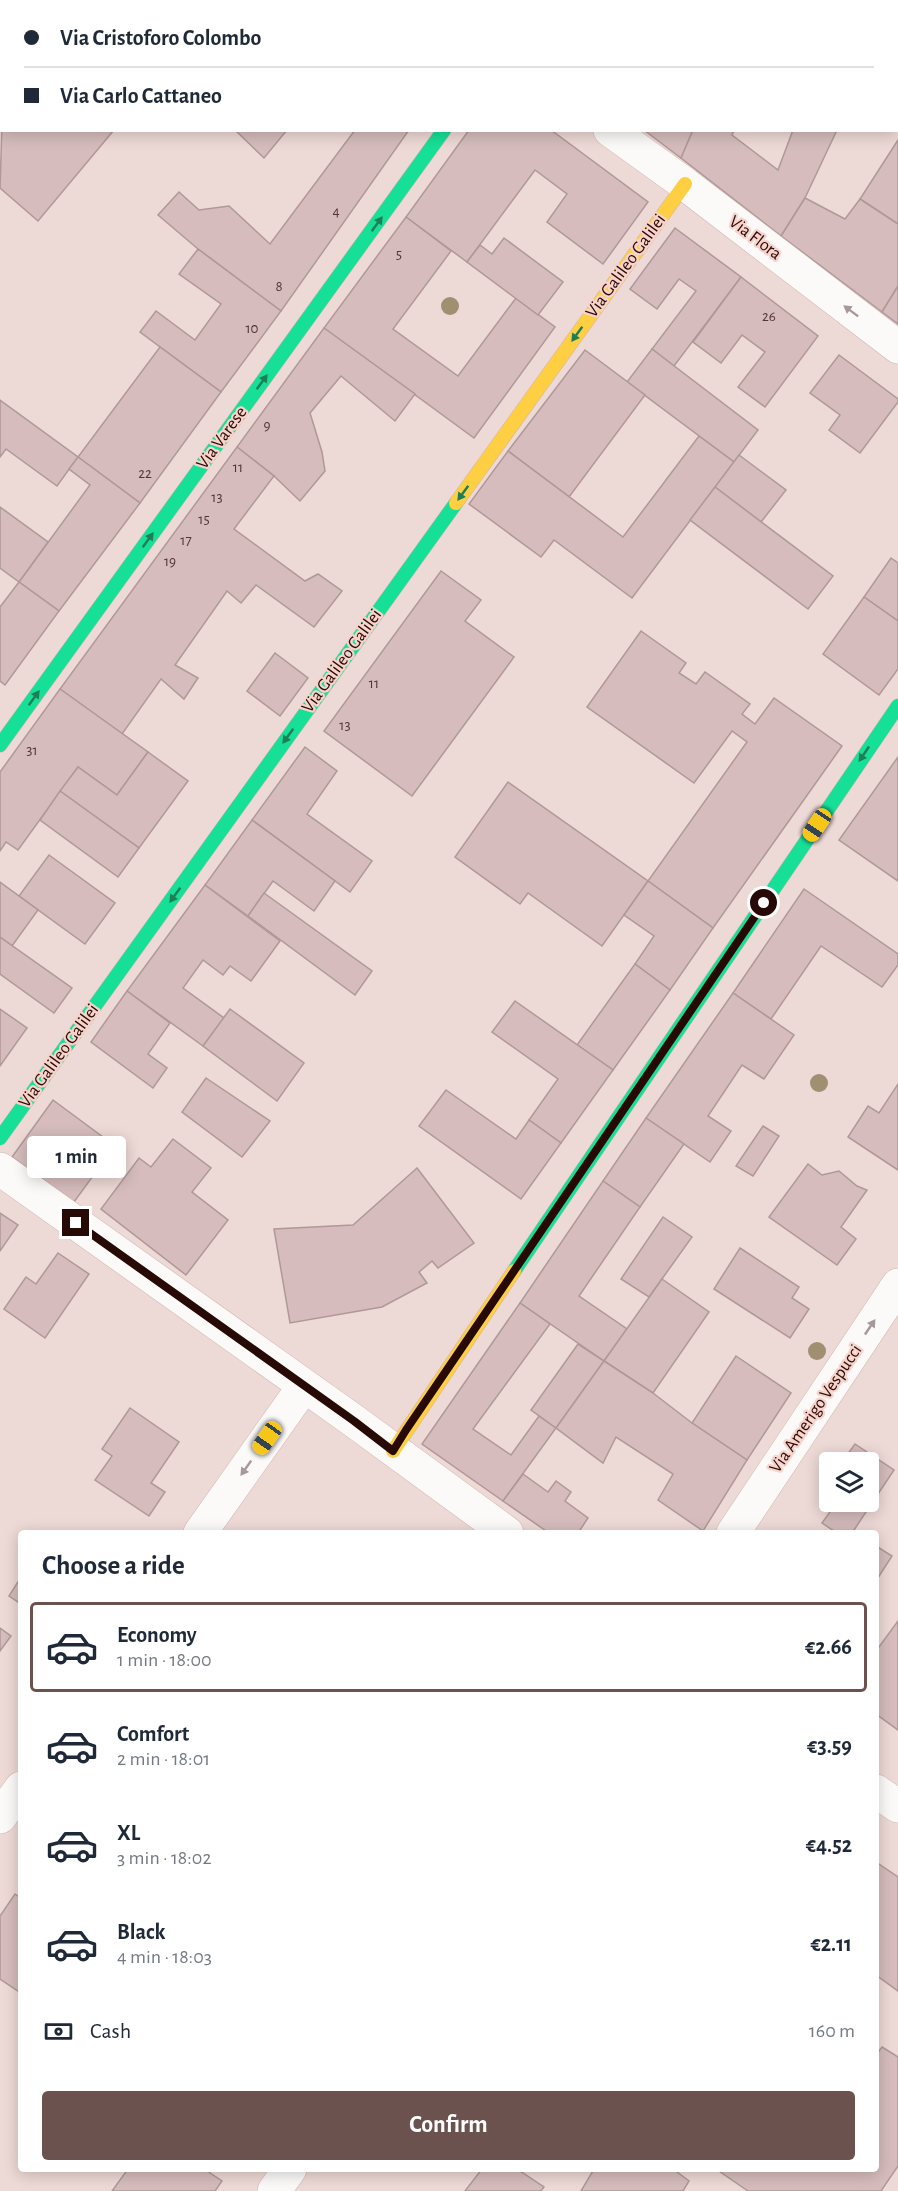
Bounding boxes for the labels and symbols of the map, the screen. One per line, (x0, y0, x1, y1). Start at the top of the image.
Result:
house number: 4 (332, 204, 340, 219)
street label: Via Galileo Galilei (583, 211, 669, 321)
street label: Via Flora (725, 213, 785, 263)
one-way arrow (370, 216, 382, 231)
house number: 5 (396, 247, 402, 262)
house number: 8 (275, 279, 283, 294)
one-way arrow (844, 306, 859, 318)
house number: 26 (762, 309, 776, 324)
house number: 10 (245, 321, 259, 336)
one-way arrow (571, 326, 583, 342)
one-way arrow (256, 374, 268, 389)
street label: Via Varese (194, 404, 250, 472)
house number: 9 (263, 418, 271, 433)
house number: 11 (233, 460, 243, 475)
house number: 22 (138, 466, 152, 481)
one-way arrow (458, 485, 470, 500)
house number: 13 (211, 490, 223, 505)
house number: 15 (198, 512, 210, 527)
one-way arrow (142, 532, 154, 548)
house number: 17 (180, 533, 192, 548)
house number: 19 (164, 554, 176, 569)
street label: Via Galileo Galilei (299, 606, 385, 716)
house number: 11 (369, 676, 379, 691)
one-way arrow (28, 690, 40, 706)
house number: 13 (339, 718, 351, 733)
one-way arrow (282, 728, 294, 744)
house number: 31 (26, 743, 38, 758)
one-way arrow (859, 746, 870, 763)
car (799, 805, 835, 845)
one-way arrow (169, 887, 181, 902)
route start (750, 889, 777, 916)
street label: Via Galileo Galilei (16, 1001, 102, 1111)
callout: 1 min (26, 1136, 125, 1178)
route end (62, 1209, 89, 1236)
one-way arrow (864, 1319, 876, 1335)
street label: Via Amerigo Vespucci (767, 1342, 865, 1476)
car (249, 1418, 285, 1458)
one-way arrow (240, 1459, 252, 1475)

